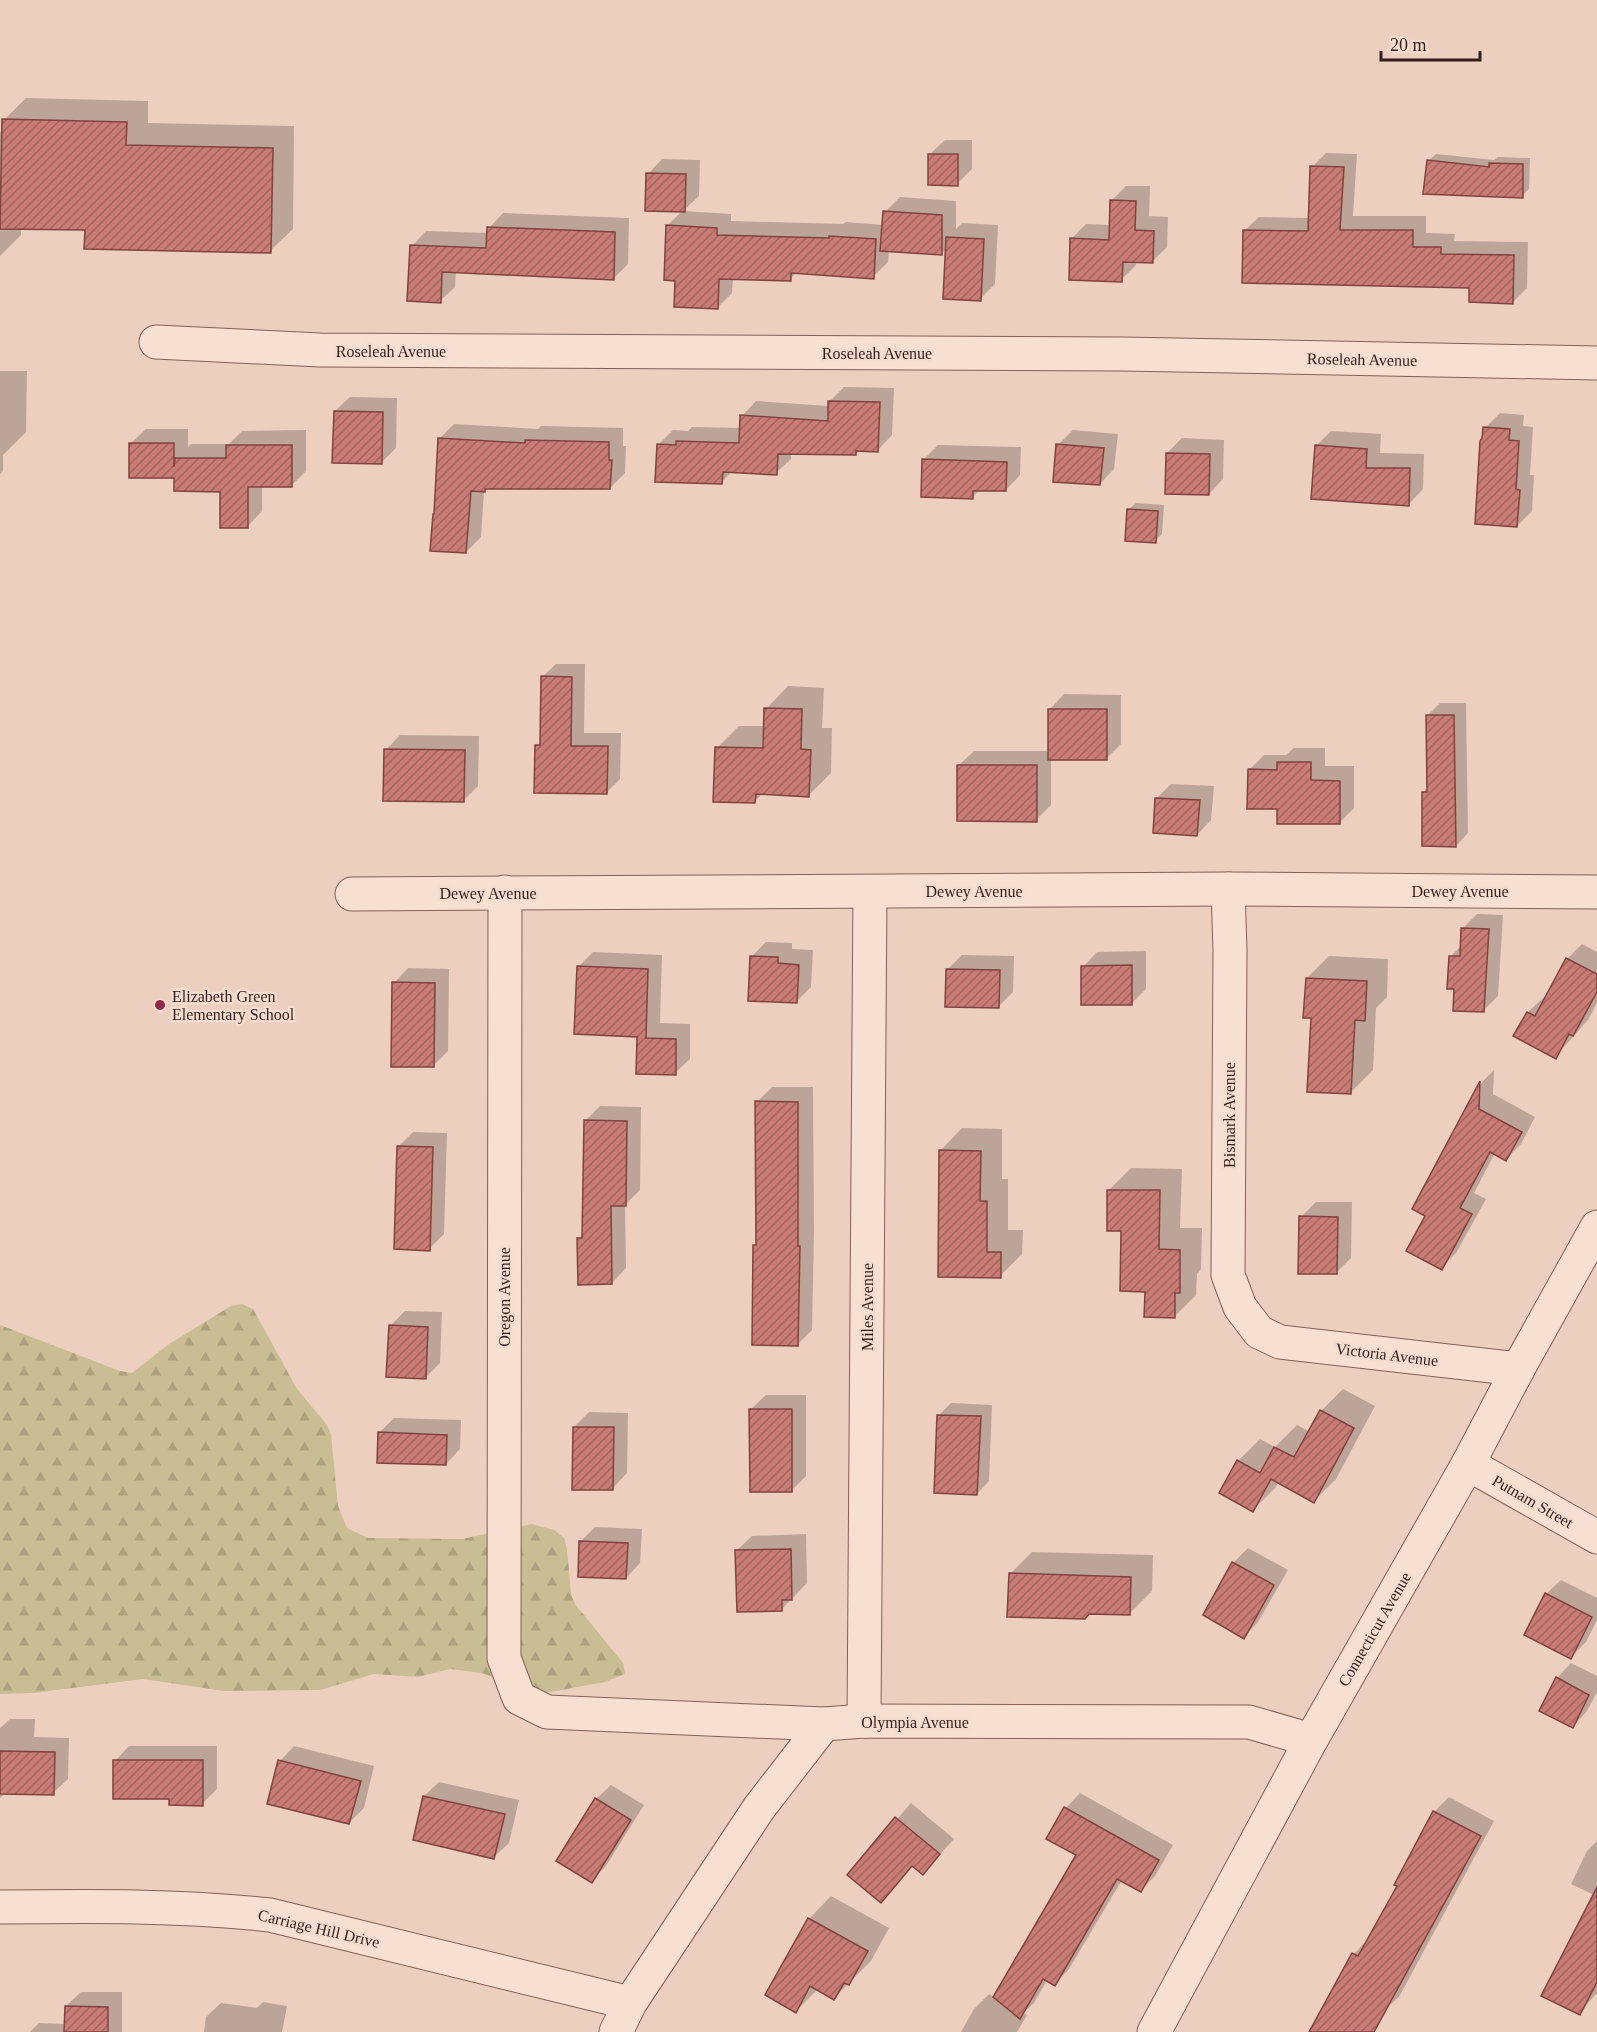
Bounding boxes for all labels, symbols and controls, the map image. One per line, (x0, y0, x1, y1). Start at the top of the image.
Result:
scale bar (1381, 24, 1480, 62)
text: 20 m (1390, 35, 1427, 55)
street label: Roseleah Avenue (336, 343, 446, 360)
street label: Roseleah Avenue (822, 345, 932, 362)
street label: Roseleah Avenue (1307, 350, 1417, 369)
street label: Dewey Avenue (926, 883, 1023, 901)
street label: Dewey Avenue (1412, 883, 1509, 901)
street label: Dewey Avenue (440, 885, 537, 903)
place label: Elizabeth Green Elementary School (172, 988, 295, 1024)
marker: Elizabeth Green Elementary School (153, 998, 167, 1012)
street label: Bismark Avenue (1221, 1062, 1238, 1168)
street label: Oregon Avenue (496, 1247, 514, 1347)
street label: Miles Avenue (859, 1263, 876, 1351)
street label: Victoria Avenue (1335, 1340, 1439, 1369)
street label: Putnam Street (1489, 1472, 1577, 1532)
street label: Connecticut Avenue (1335, 1569, 1414, 1689)
street label: Olympia Avenue (861, 1714, 969, 1732)
street label: Carriage Hill Drive (256, 1906, 381, 1952)

